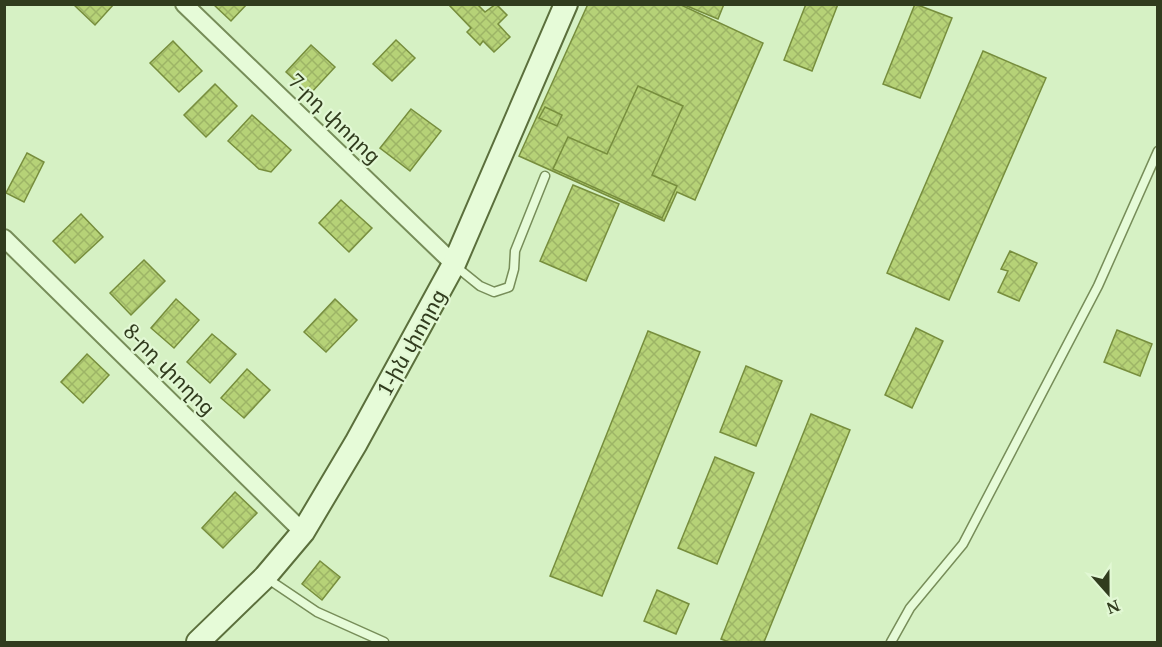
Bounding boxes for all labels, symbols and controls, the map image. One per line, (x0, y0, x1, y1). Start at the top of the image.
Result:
street label: 7-րդ փողոց (282, 67, 388, 169)
street label: 1-ին փողոց (370, 284, 452, 400)
street label: 8-րդ փողոց (118, 317, 222, 421)
north arrow (1078, 563, 1138, 623)
text: N (1103, 594, 1123, 620)

